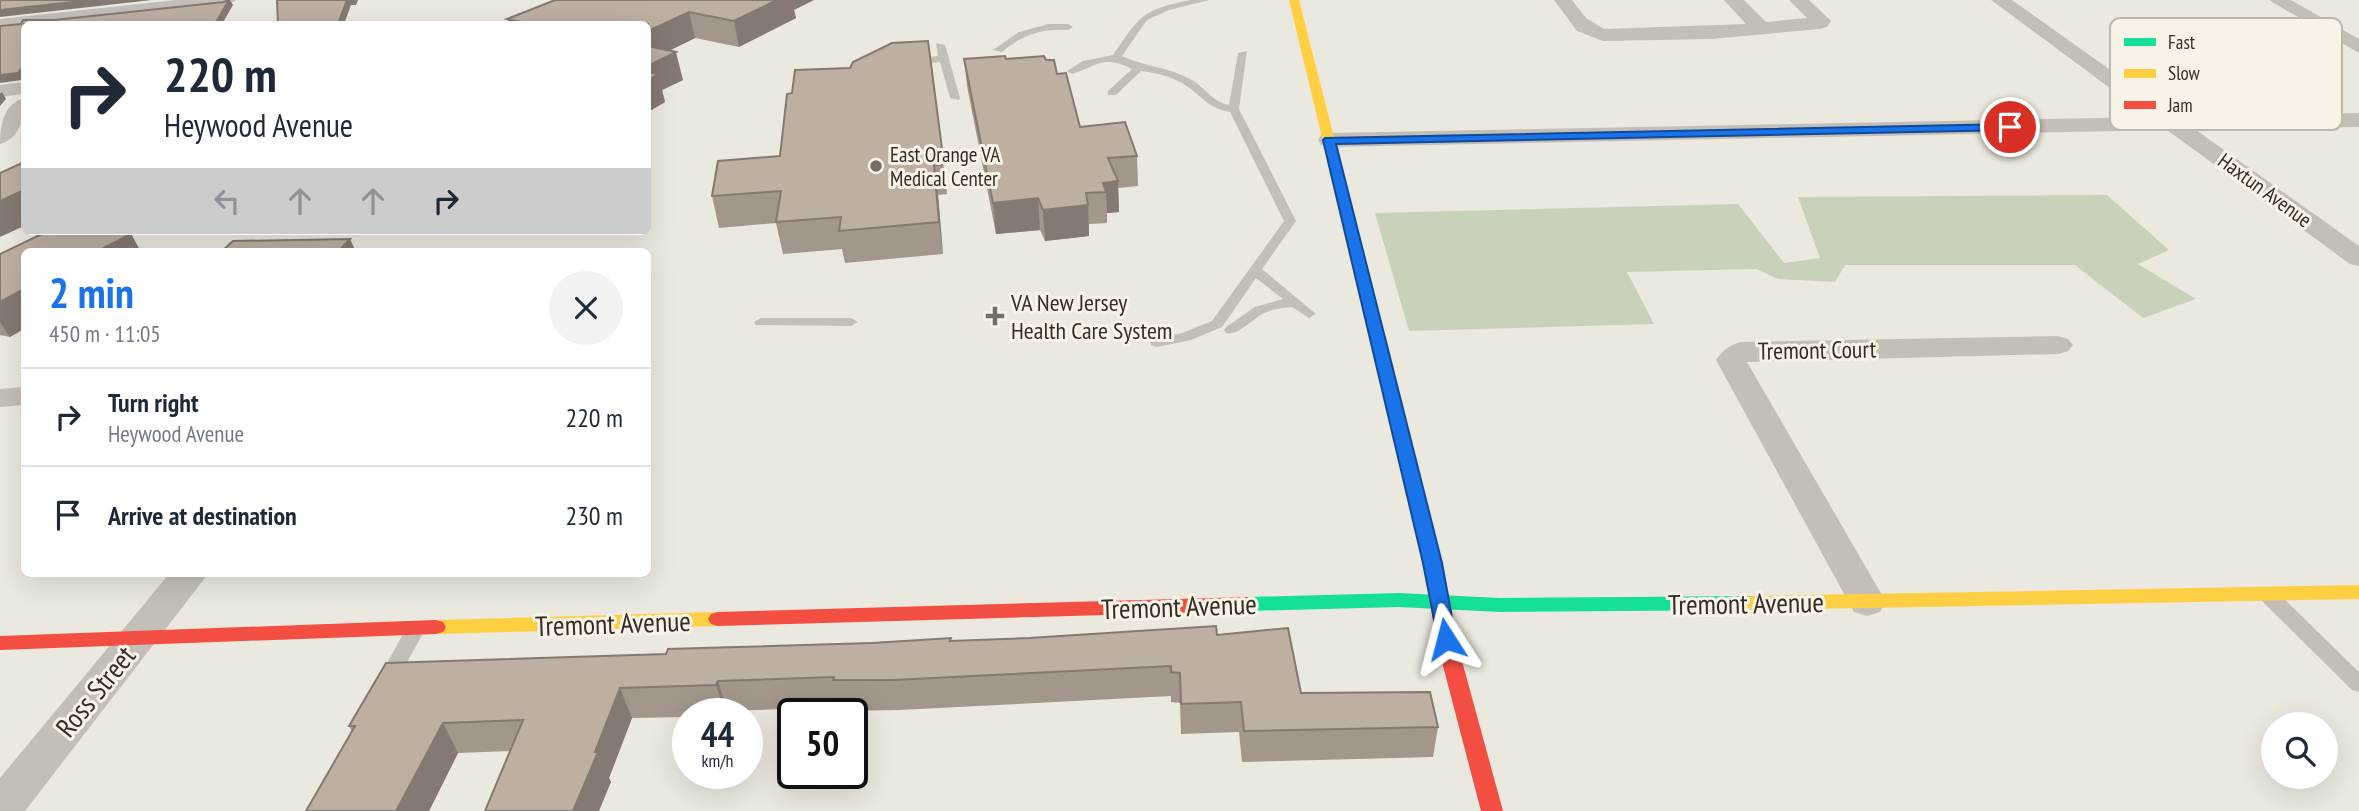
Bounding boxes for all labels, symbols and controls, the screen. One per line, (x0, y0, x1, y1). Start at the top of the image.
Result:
legend (2110, 18, 2342, 130)
text: Fast (2168, 30, 2196, 54)
text: 220 m (164, 42, 277, 106)
icon: right (49, 49, 140, 140)
text: Slow (2168, 61, 2201, 85)
text: Jam (2167, 93, 2193, 117)
pin (1980, 97, 2040, 157)
text: Heywood Avenue (164, 104, 353, 146)
icon: arrive (1991, 108, 2029, 146)
place label: East Orange VA Medical Center (890, 141, 1000, 192)
street label: Haxtun Avenue (2213, 147, 2317, 233)
marker: East Orange VA Medical Center (868, 158, 884, 174)
icon: left (208, 182, 246, 220)
icon: ahead (281, 182, 319, 220)
icon: ahead (354, 182, 392, 220)
icon: right (427, 182, 465, 220)
text: 2 min (49, 265, 134, 320)
button: close (549, 271, 623, 345)
place label: VA New Jersey Health Care System (1010, 287, 1172, 346)
marker: VA New Jersey Health Care System (985, 306, 1005, 326)
text: 450 m · 11:05 (49, 319, 161, 348)
street label: Tremont Court (1758, 333, 1877, 367)
text: Turn right (108, 386, 199, 419)
icon: right (49, 398, 87, 436)
text: 220 m (565, 401, 623, 434)
text: Heywood Avenue (108, 419, 244, 448)
icon: arrive (49, 496, 87, 534)
text: Arrive at destination (108, 499, 297, 532)
text: 230 m (565, 499, 623, 532)
street label: Tremont Avenue (1668, 583, 1824, 623)
street label: Tremont Avenue (1101, 585, 1257, 627)
street label: Tremont Avenue (535, 602, 691, 644)
position arrow (1409, 602, 1483, 676)
street label: Ross Street (47, 637, 143, 744)
speed limit sign: 50 (777, 698, 868, 789)
text: 44 (701, 711, 734, 757)
map controls (2261, 712, 2338, 789)
button: search (2261, 712, 2338, 789)
text: km/h (702, 749, 733, 772)

